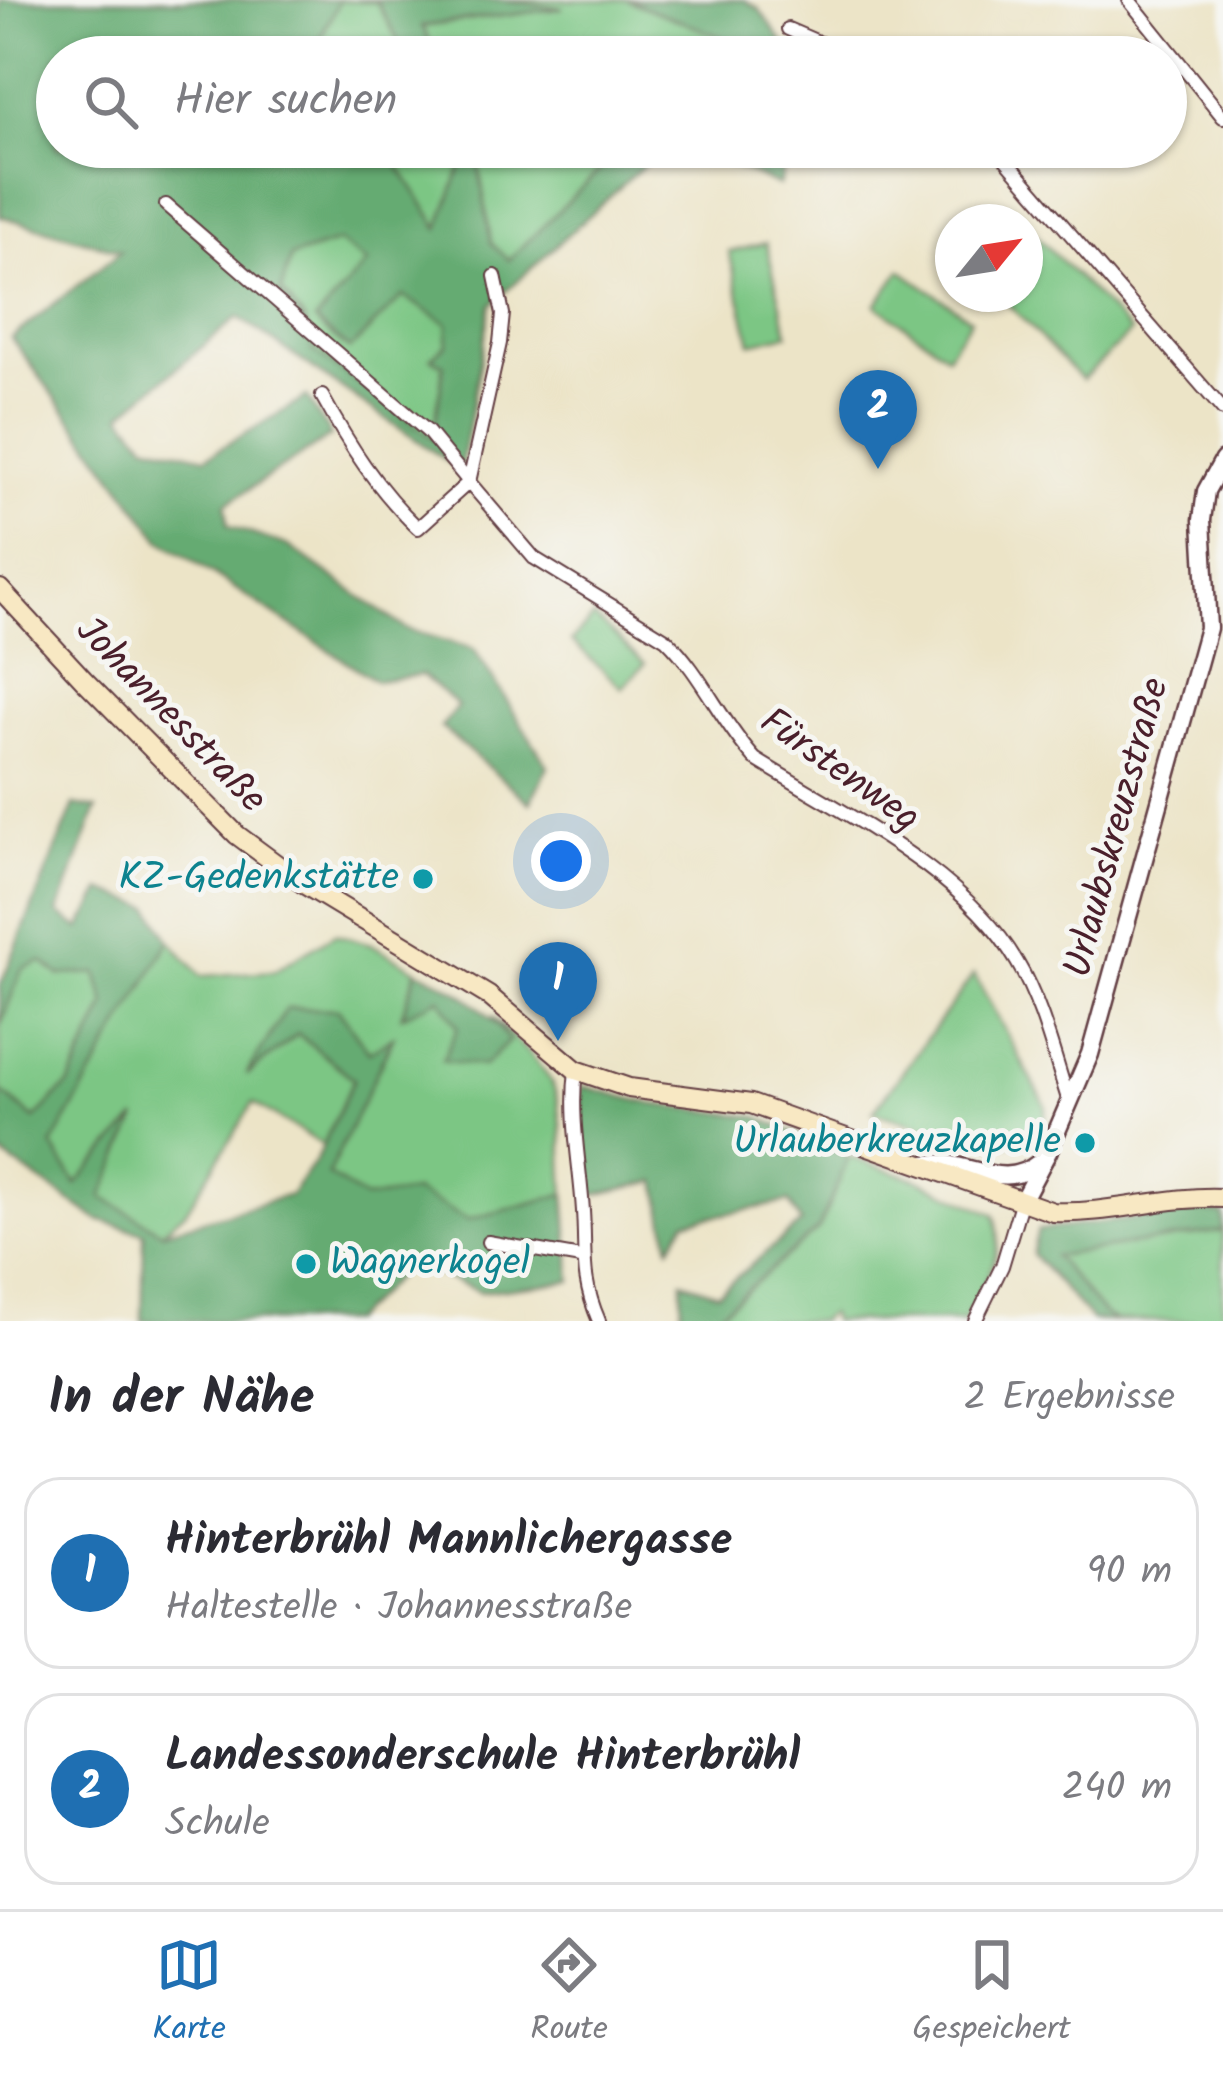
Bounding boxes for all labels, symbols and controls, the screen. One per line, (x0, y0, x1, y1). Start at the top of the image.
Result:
search box (36, 36, 1187, 168)
text: Hier suchen (174, 66, 397, 138)
icon: search (78, 69, 144, 135)
north arrow (935, 204, 1043, 312)
pin: 2 (839, 370, 917, 469)
street label: Johannesstraße (59, 603, 281, 829)
street label: Urlaubskreuzstraße (1048, 671, 1188, 985)
street label: Fürstenweg (746, 693, 932, 849)
your location (531, 831, 591, 891)
place label: KZ-Gedenkstätte (119, 848, 399, 910)
marker: KZ-Gedenkstätte (410, 866, 436, 892)
pin: 1 (519, 942, 597, 1041)
place label: Urlauberkreuzkapelle (733, 1112, 1061, 1174)
marker: Urlauberkreuzkapelle (1072, 1130, 1098, 1156)
place label: Wagnerkogel (330, 1233, 530, 1295)
marker: Wagnerkogel (293, 1251, 319, 1277)
text: In der Nähe (48, 1359, 314, 1440)
text: 2 Ergebnisse (964, 1368, 1175, 1430)
text: Hinterbrühl Mannlichergasse (165, 1506, 732, 1578)
text: 1 (84, 1542, 96, 1604)
text: 90 m (1087, 1542, 1172, 1604)
text: Haltestelle · Johannesstraße (165, 1578, 632, 1640)
text: Landessonderschule Hinterbrühl (165, 1722, 800, 1794)
text: 2 (79, 1758, 101, 1820)
text: 240 m (1062, 1758, 1172, 1820)
text: Schule (165, 1794, 270, 1856)
tab: Karte (152, 1932, 226, 2057)
tab: Route (530, 1932, 608, 2057)
tab: Gespeichert (912, 1932, 1071, 2057)

